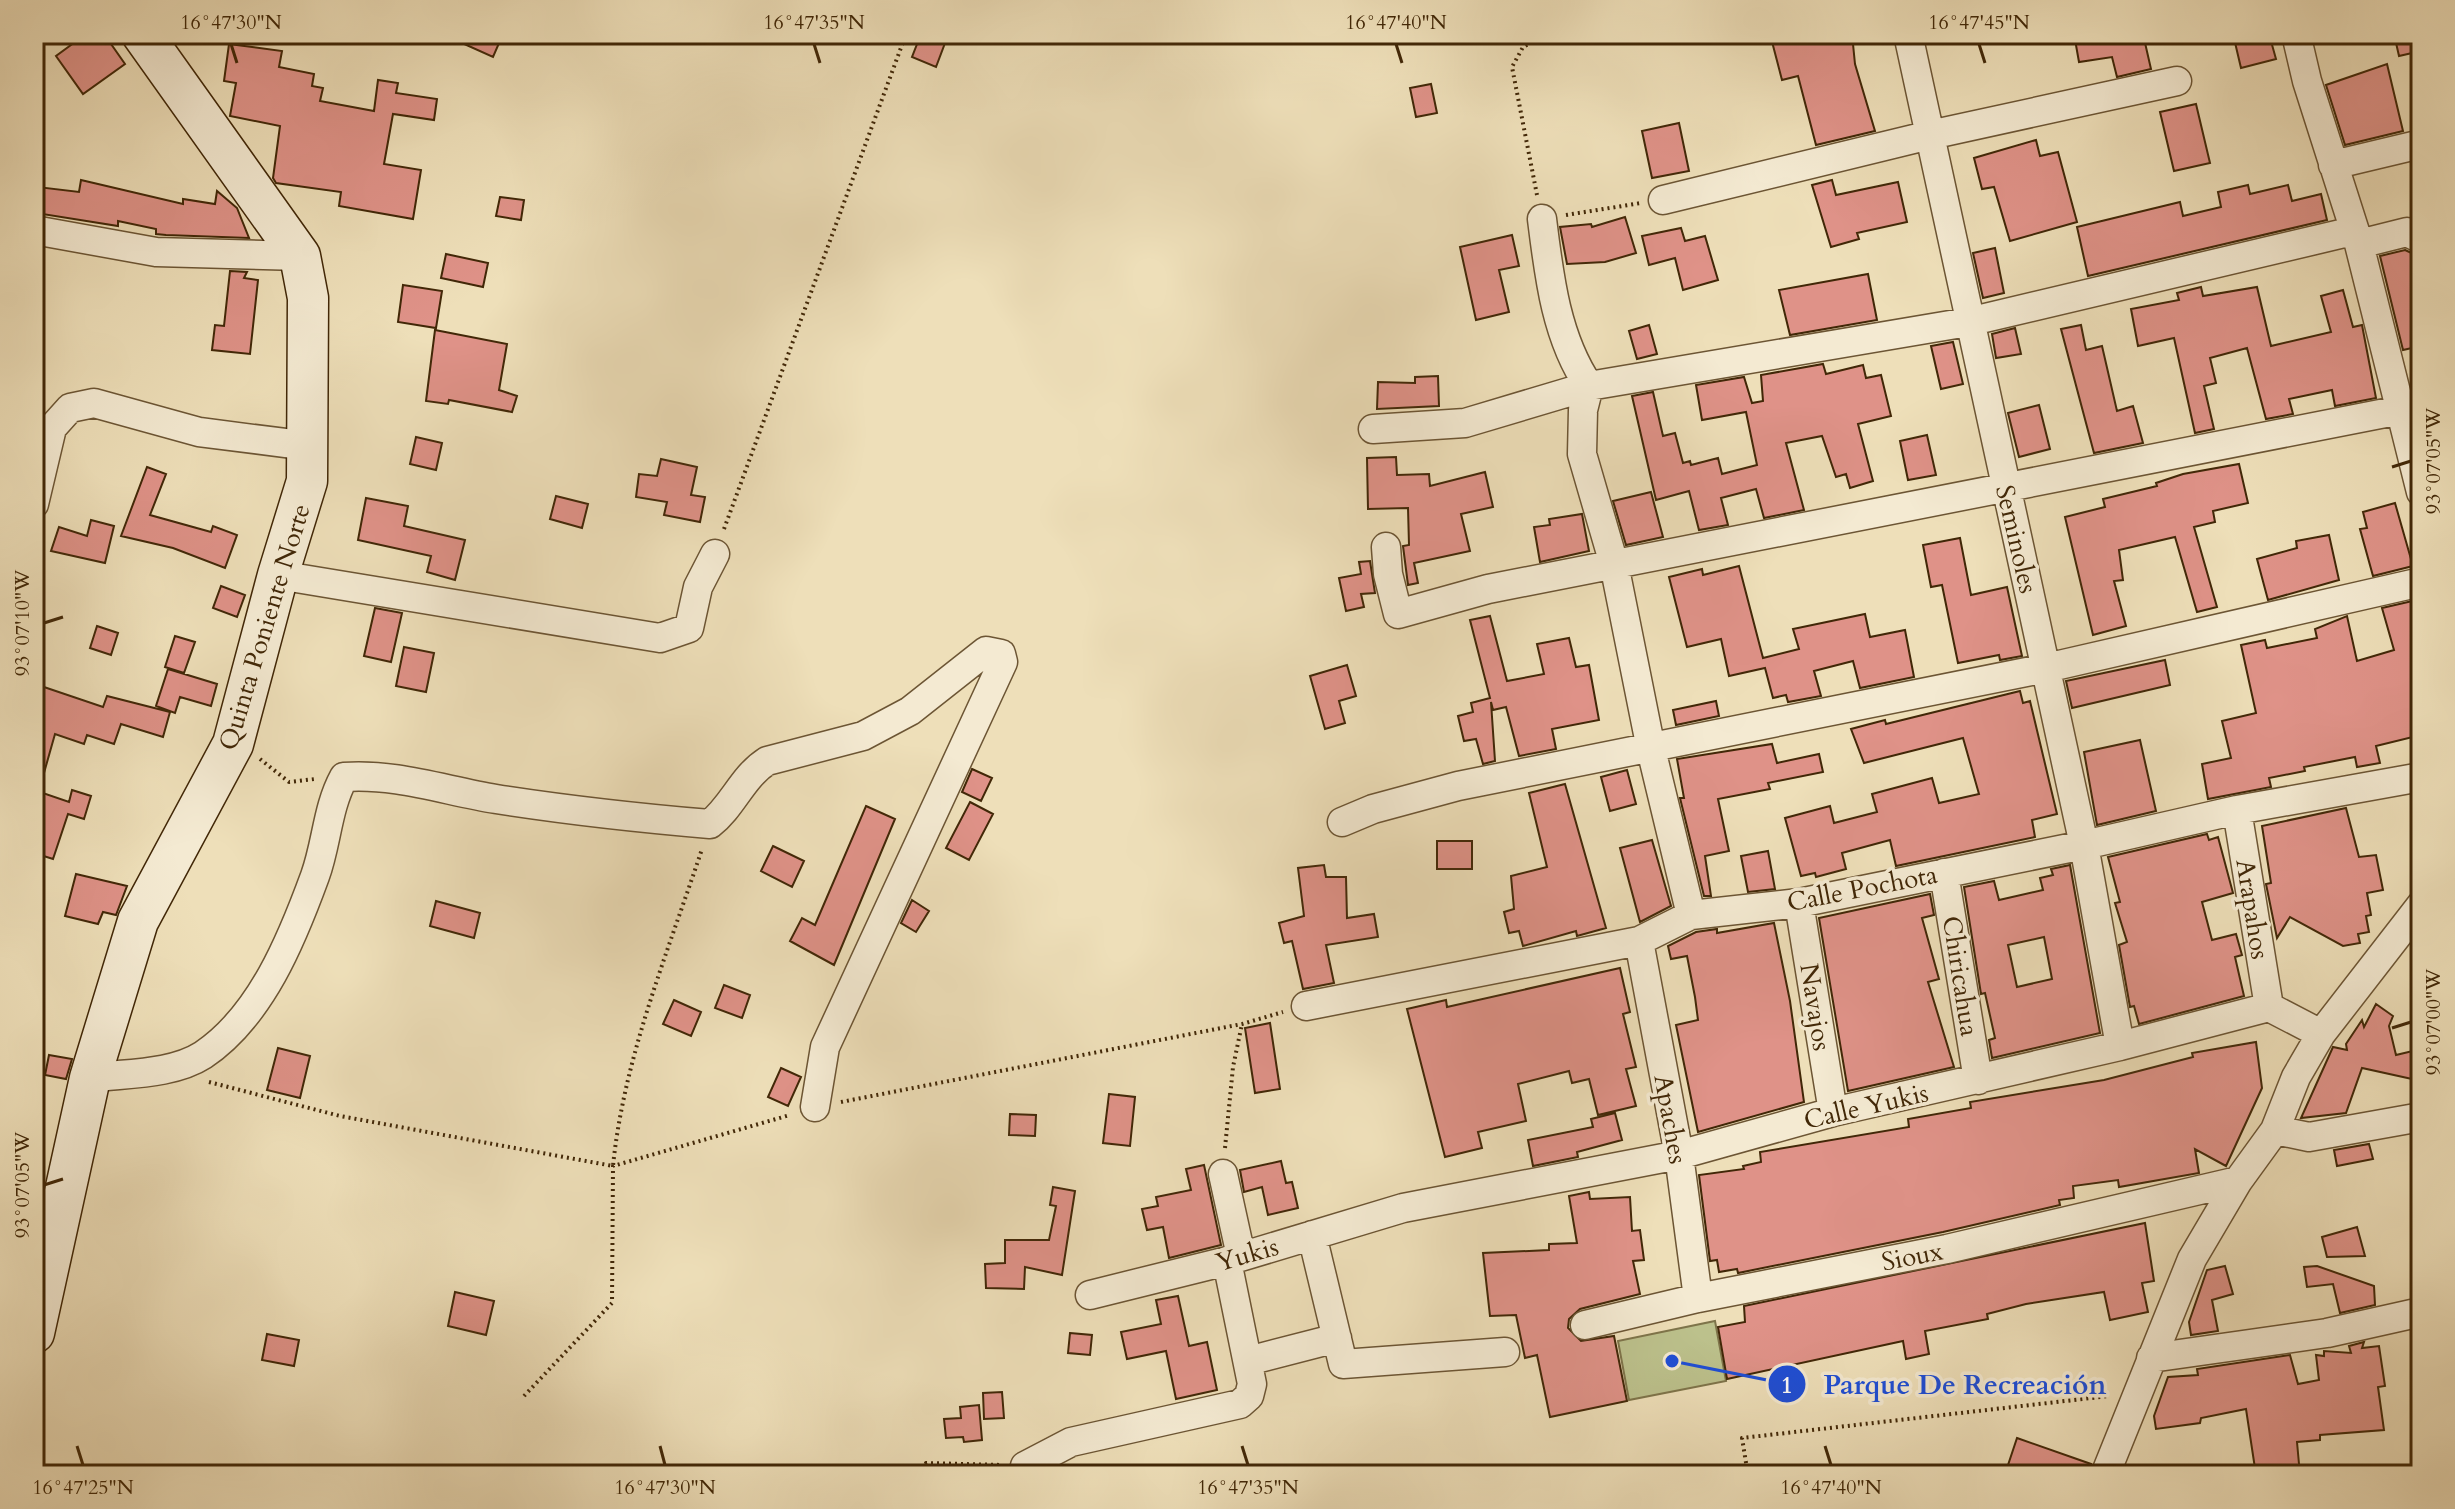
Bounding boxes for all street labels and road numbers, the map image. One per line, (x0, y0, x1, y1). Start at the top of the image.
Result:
street label: Seminoles (1987, 482, 2046, 597)
street label: Quinta Poniente Norte (210, 500, 319, 755)
street label: Arapahos (2227, 856, 2278, 962)
street label: Calle Pochota (1784, 857, 1940, 920)
street label: Chiricahua (1934, 914, 1987, 1039)
street label: Navajos (1791, 961, 1840, 1053)
street label: Apaches (1645, 1072, 1696, 1167)
street label: Calle Yukis (1800, 1075, 1932, 1138)
street label: Yukis (1212, 1229, 1283, 1280)
street label: Sioux (1879, 1233, 1946, 1280)

